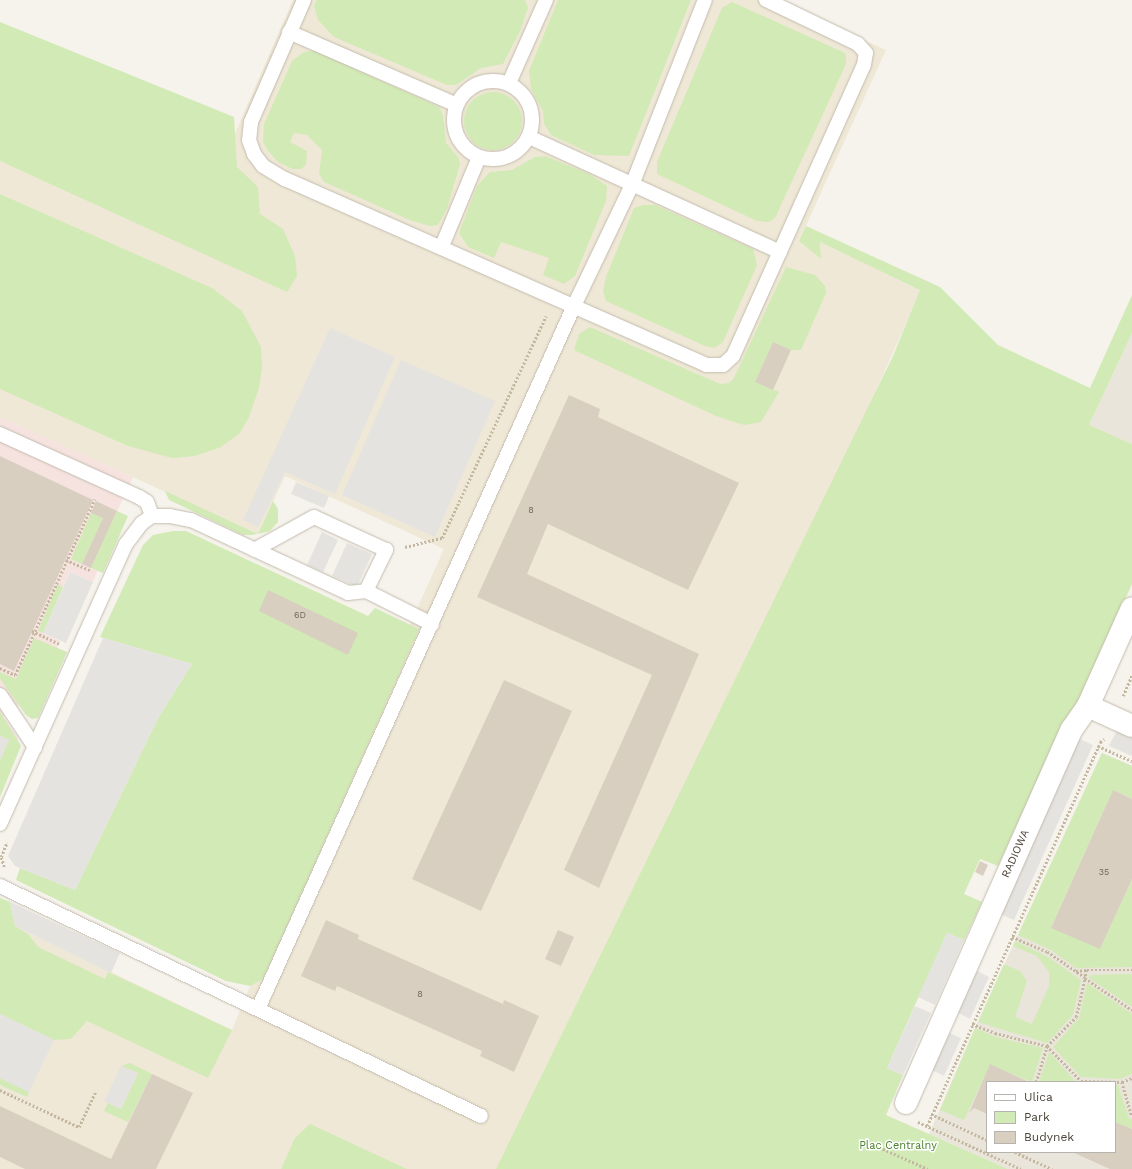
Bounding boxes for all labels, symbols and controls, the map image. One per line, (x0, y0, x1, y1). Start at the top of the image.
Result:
house number: 8 (528, 505, 534, 515)
house number: 6D (294, 610, 306, 620)
street label: RADIOWA (1000, 828, 1032, 880)
house number: 35 (1099, 867, 1109, 877)
house number: 8 (417, 989, 423, 999)
legend (986, 1081, 1116, 1153)
text: Ulica (1024, 1090, 1053, 1104)
text: Park (1024, 1110, 1050, 1124)
text: Budynek (1024, 1130, 1074, 1144)
park label: Plac Centralny (859, 1139, 937, 1153)

